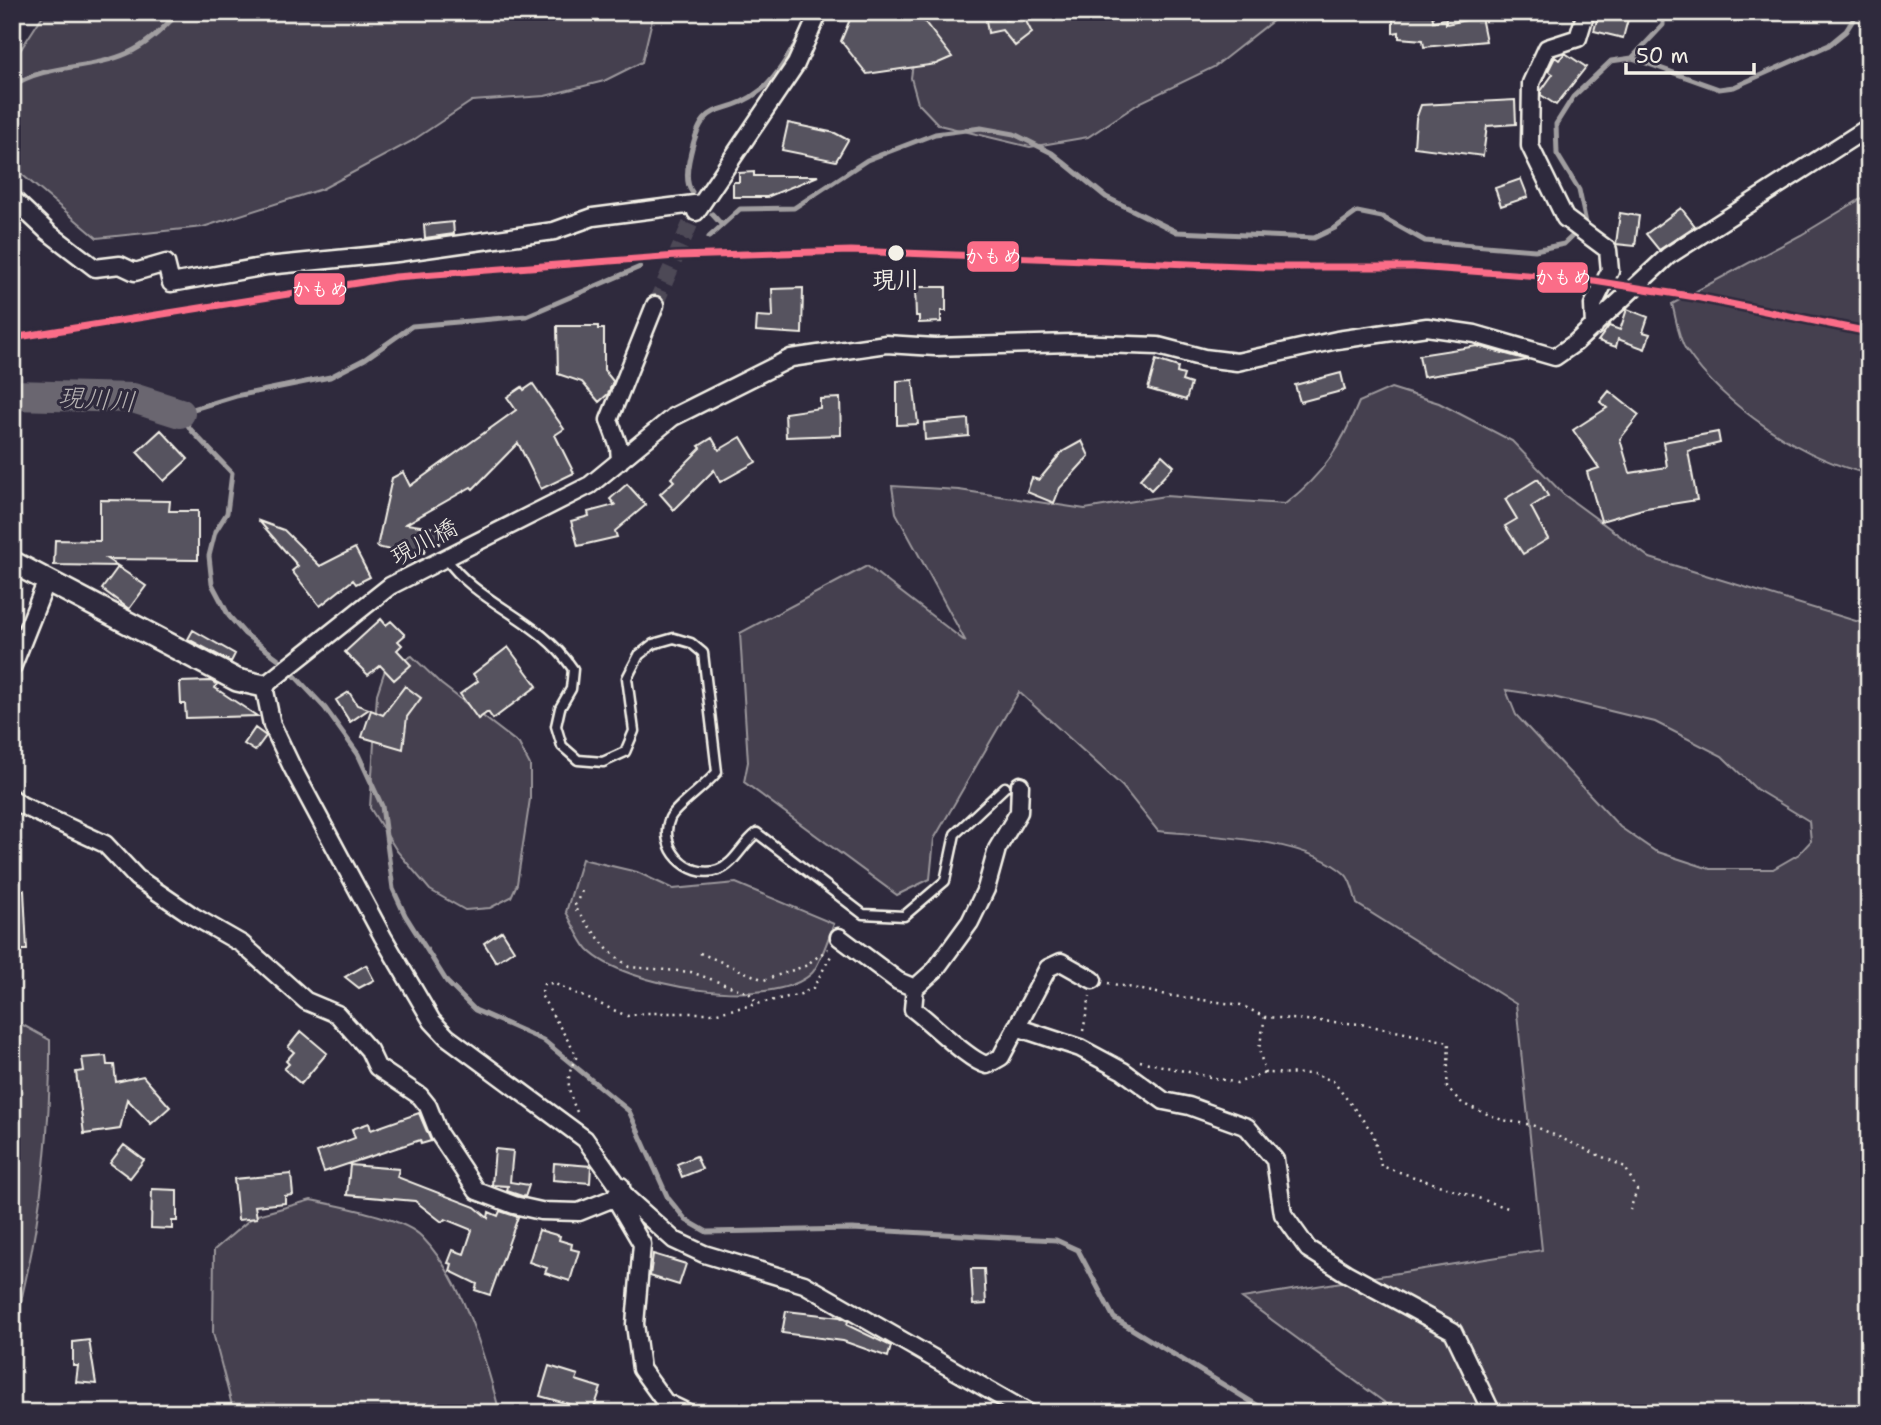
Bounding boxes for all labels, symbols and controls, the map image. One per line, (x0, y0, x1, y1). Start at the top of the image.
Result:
scale bar (1626, 32, 1753, 76)
text: 50 m (1636, 42, 1689, 70)
line badge: かもめ (966, 240, 1020, 273)
marker: 現川 (886, 243, 906, 263)
text: かもめ (964, 244, 1022, 269)
line badge: かもめ (1536, 261, 1589, 294)
place label: 現川 (872, 264, 920, 296)
text: かもめ (1534, 265, 1592, 290)
line badge: かもめ (293, 272, 346, 306)
text: かもめ (291, 277, 349, 302)
water label: 現川川 (57, 378, 137, 419)
street label: 現川橋 (385, 511, 463, 573)

